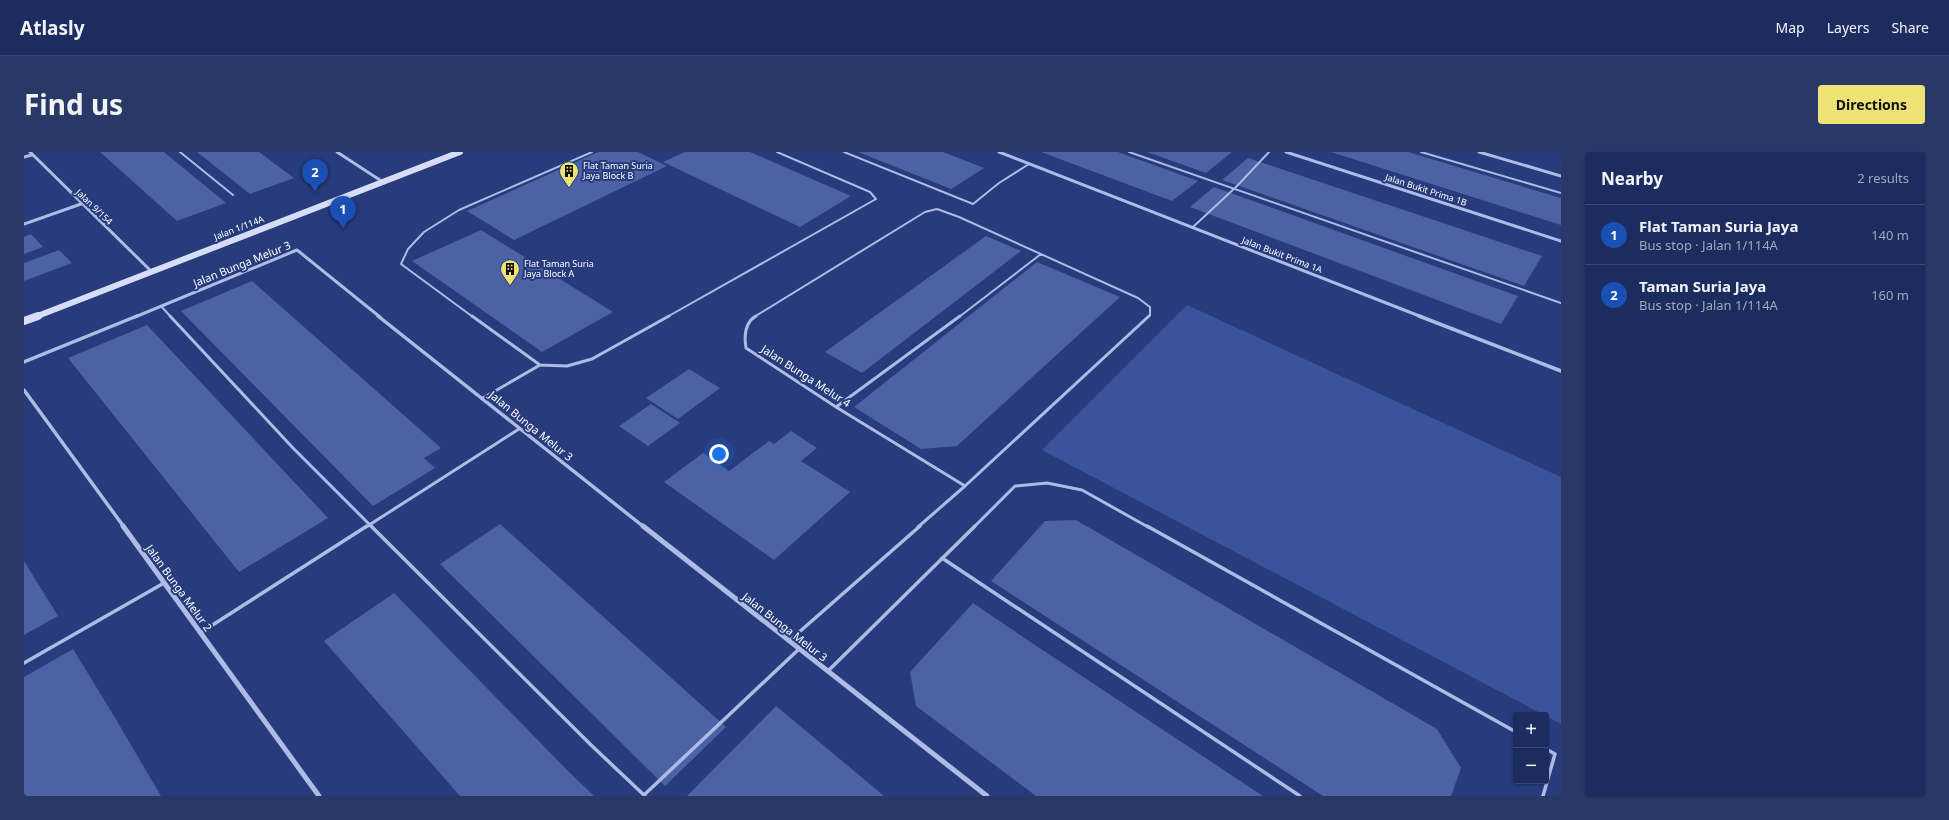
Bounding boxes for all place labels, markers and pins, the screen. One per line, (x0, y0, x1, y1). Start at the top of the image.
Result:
pin: 2 (302, 159, 328, 192)
place label: Flat Taman Suria Jaya Block B (582, 159, 653, 182)
building icon: Flat Taman Suria Jaya Block B (558, 160, 580, 188)
pin: 1 (330, 196, 356, 229)
place label: Flat Taman Suria Jaya Block A (523, 257, 594, 280)
building icon: Flat Taman Suria Jaya Block A (499, 258, 521, 286)

